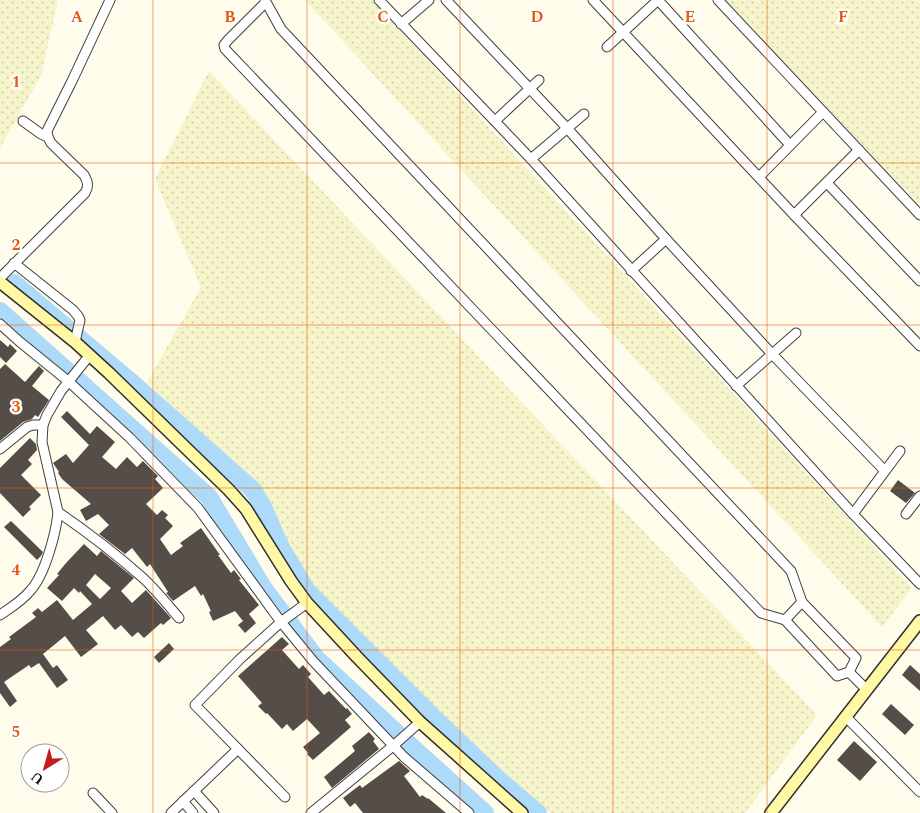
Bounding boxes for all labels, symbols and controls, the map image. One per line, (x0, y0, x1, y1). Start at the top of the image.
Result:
text: A (71, 5, 84, 29)
text: B (224, 5, 236, 29)
text: C (377, 5, 389, 29)
text: D (531, 5, 544, 29)
text: E (685, 5, 695, 29)
text: F (838, 5, 848, 29)
text: 1 (12, 70, 20, 94)
text: 2 (12, 233, 21, 257)
text: 3 (12, 395, 21, 419)
text: 4 (12, 558, 21, 582)
text: 5 (12, 720, 20, 744)
north arrow (20, 743, 70, 793)
text: U (26, 766, 48, 790)

